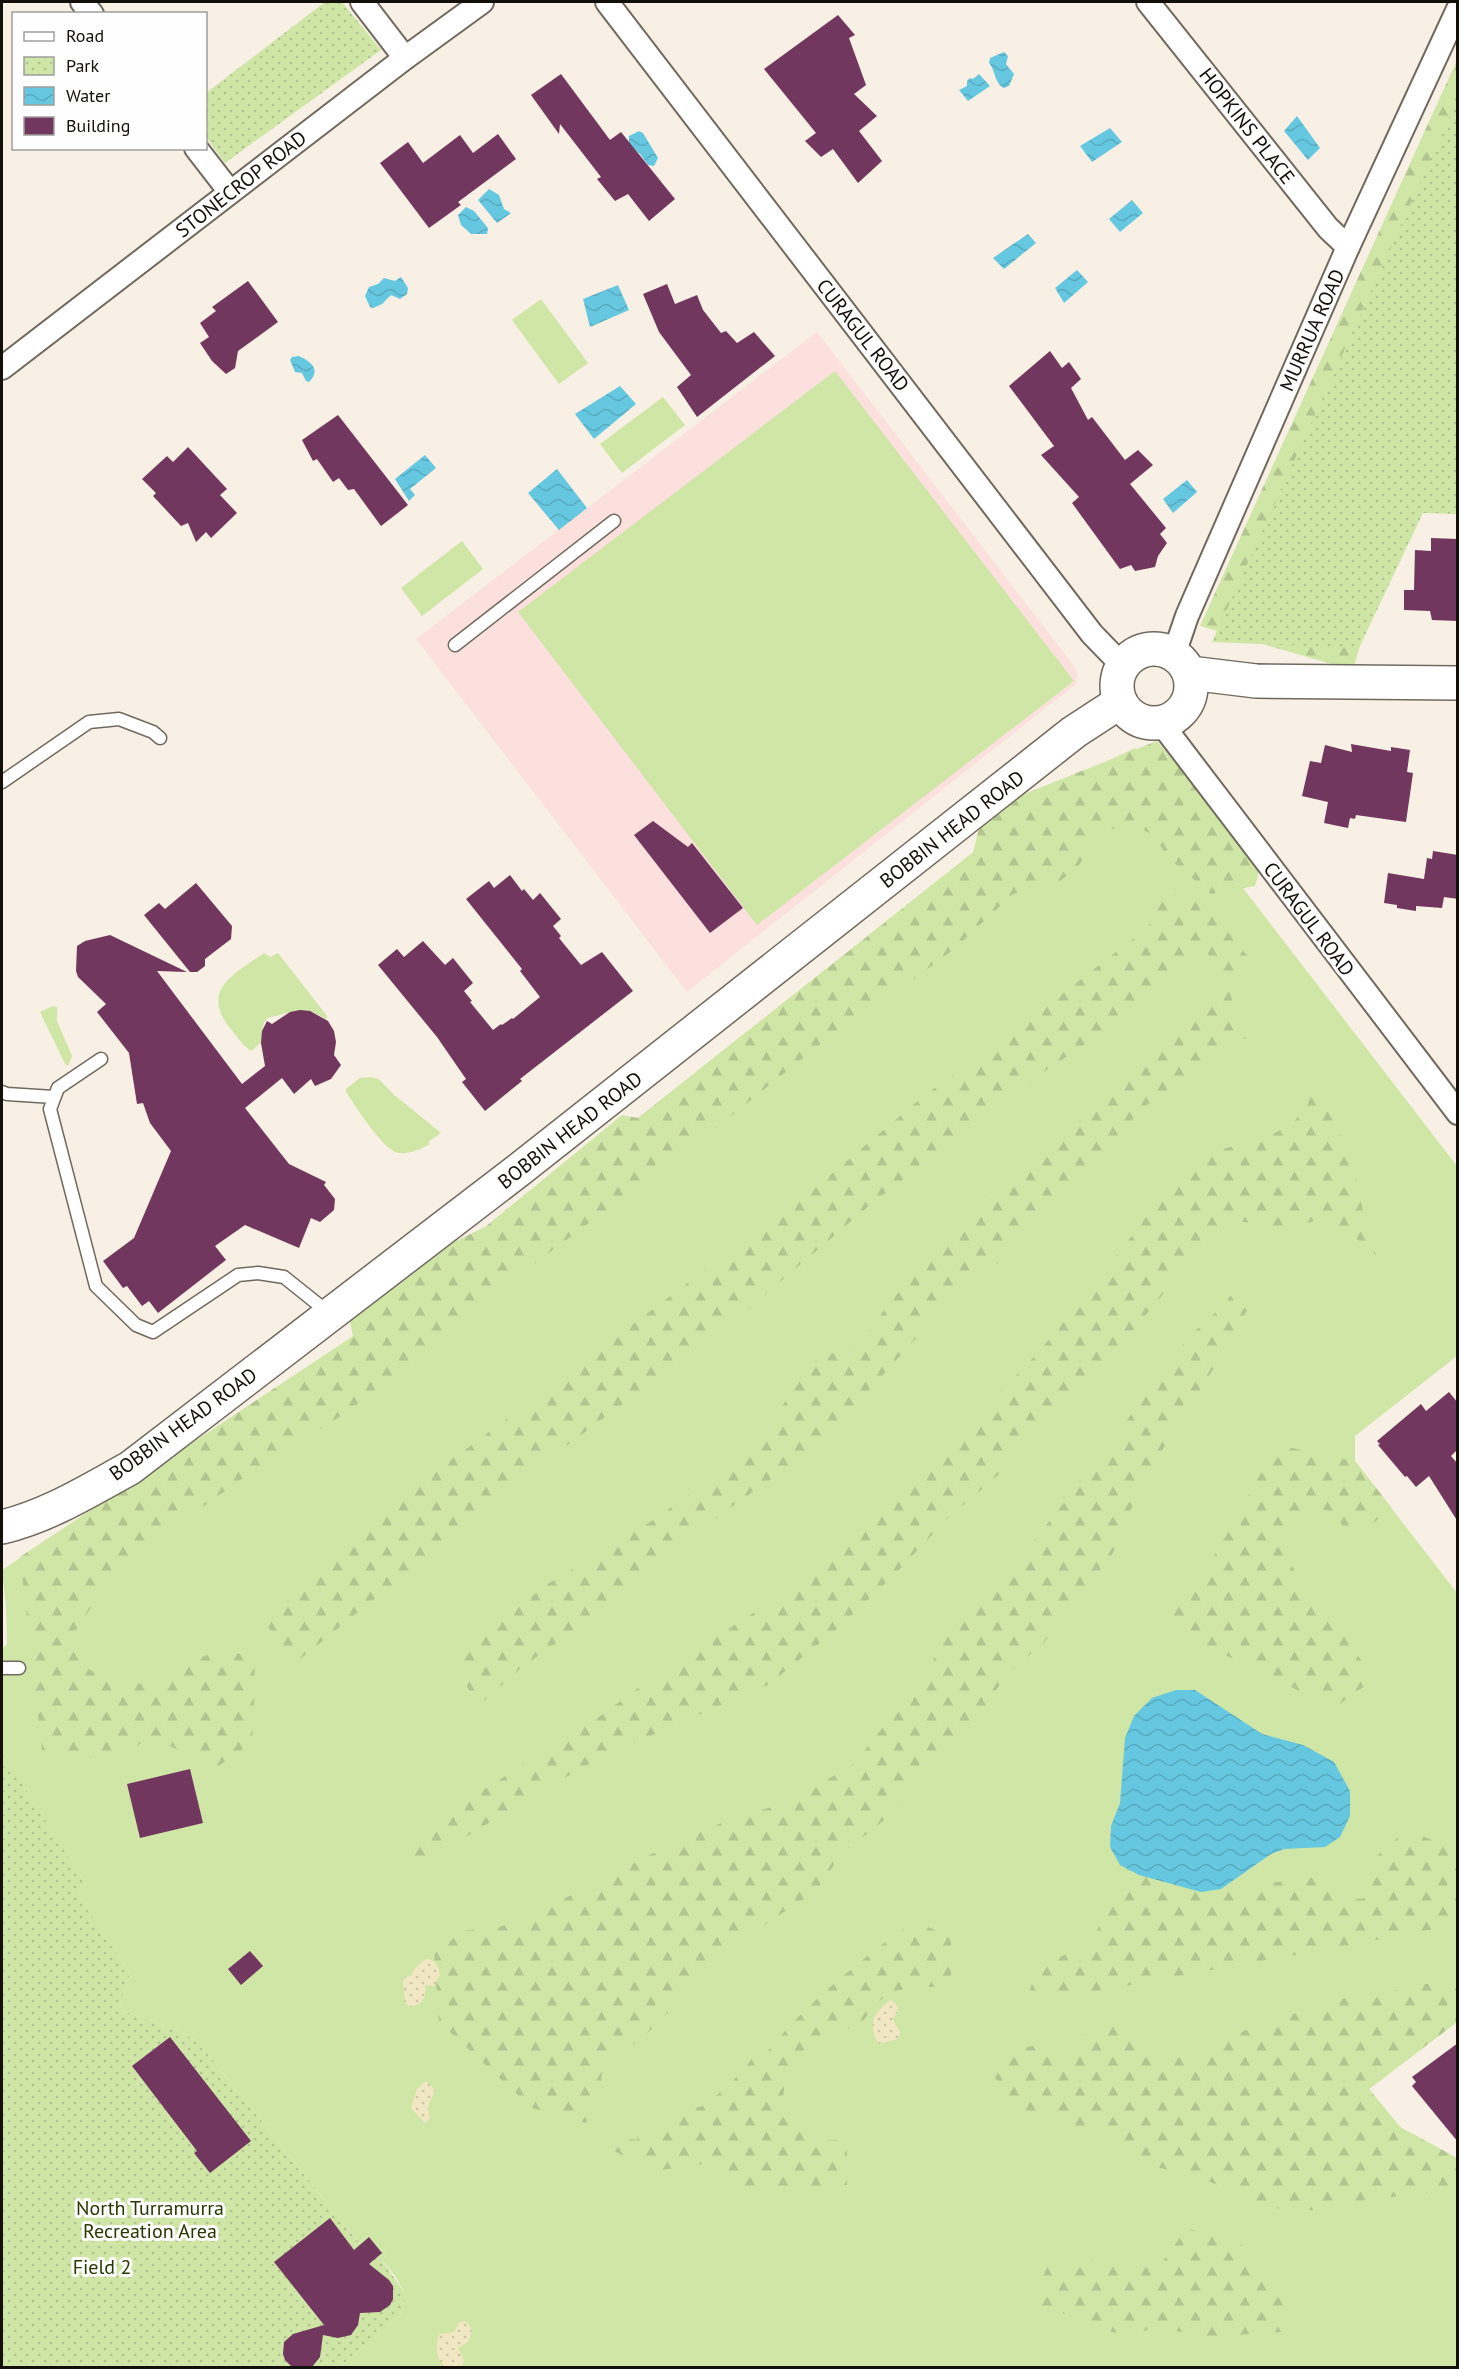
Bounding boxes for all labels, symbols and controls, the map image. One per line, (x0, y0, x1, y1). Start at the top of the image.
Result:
legend (12, 12, 207, 150)
text: Road (66, 24, 104, 47)
text: Park (66, 54, 99, 77)
street label: HOPKINS PLACE (1193, 63, 1301, 189)
text: Water (66, 84, 110, 107)
text: Building (66, 114, 130, 137)
street label: STONECROP ROAD (170, 125, 312, 243)
street label: MURRUA ROAD (1274, 265, 1350, 395)
street label: CURAGUL ROAD (811, 273, 915, 397)
street label: BOBBIN HEAD ROAD (874, 764, 1030, 894)
street label: CURAGUL ROAD (1258, 857, 1360, 981)
street label: BOBBIN HEAD ROAD (492, 1065, 648, 1195)
street label: BOBBIN HEAD ROAD (104, 1362, 262, 1486)
park label: North Turramurra Recreation Area (76, 2195, 224, 2244)
park label: Field 2 (73, 2254, 131, 2280)

